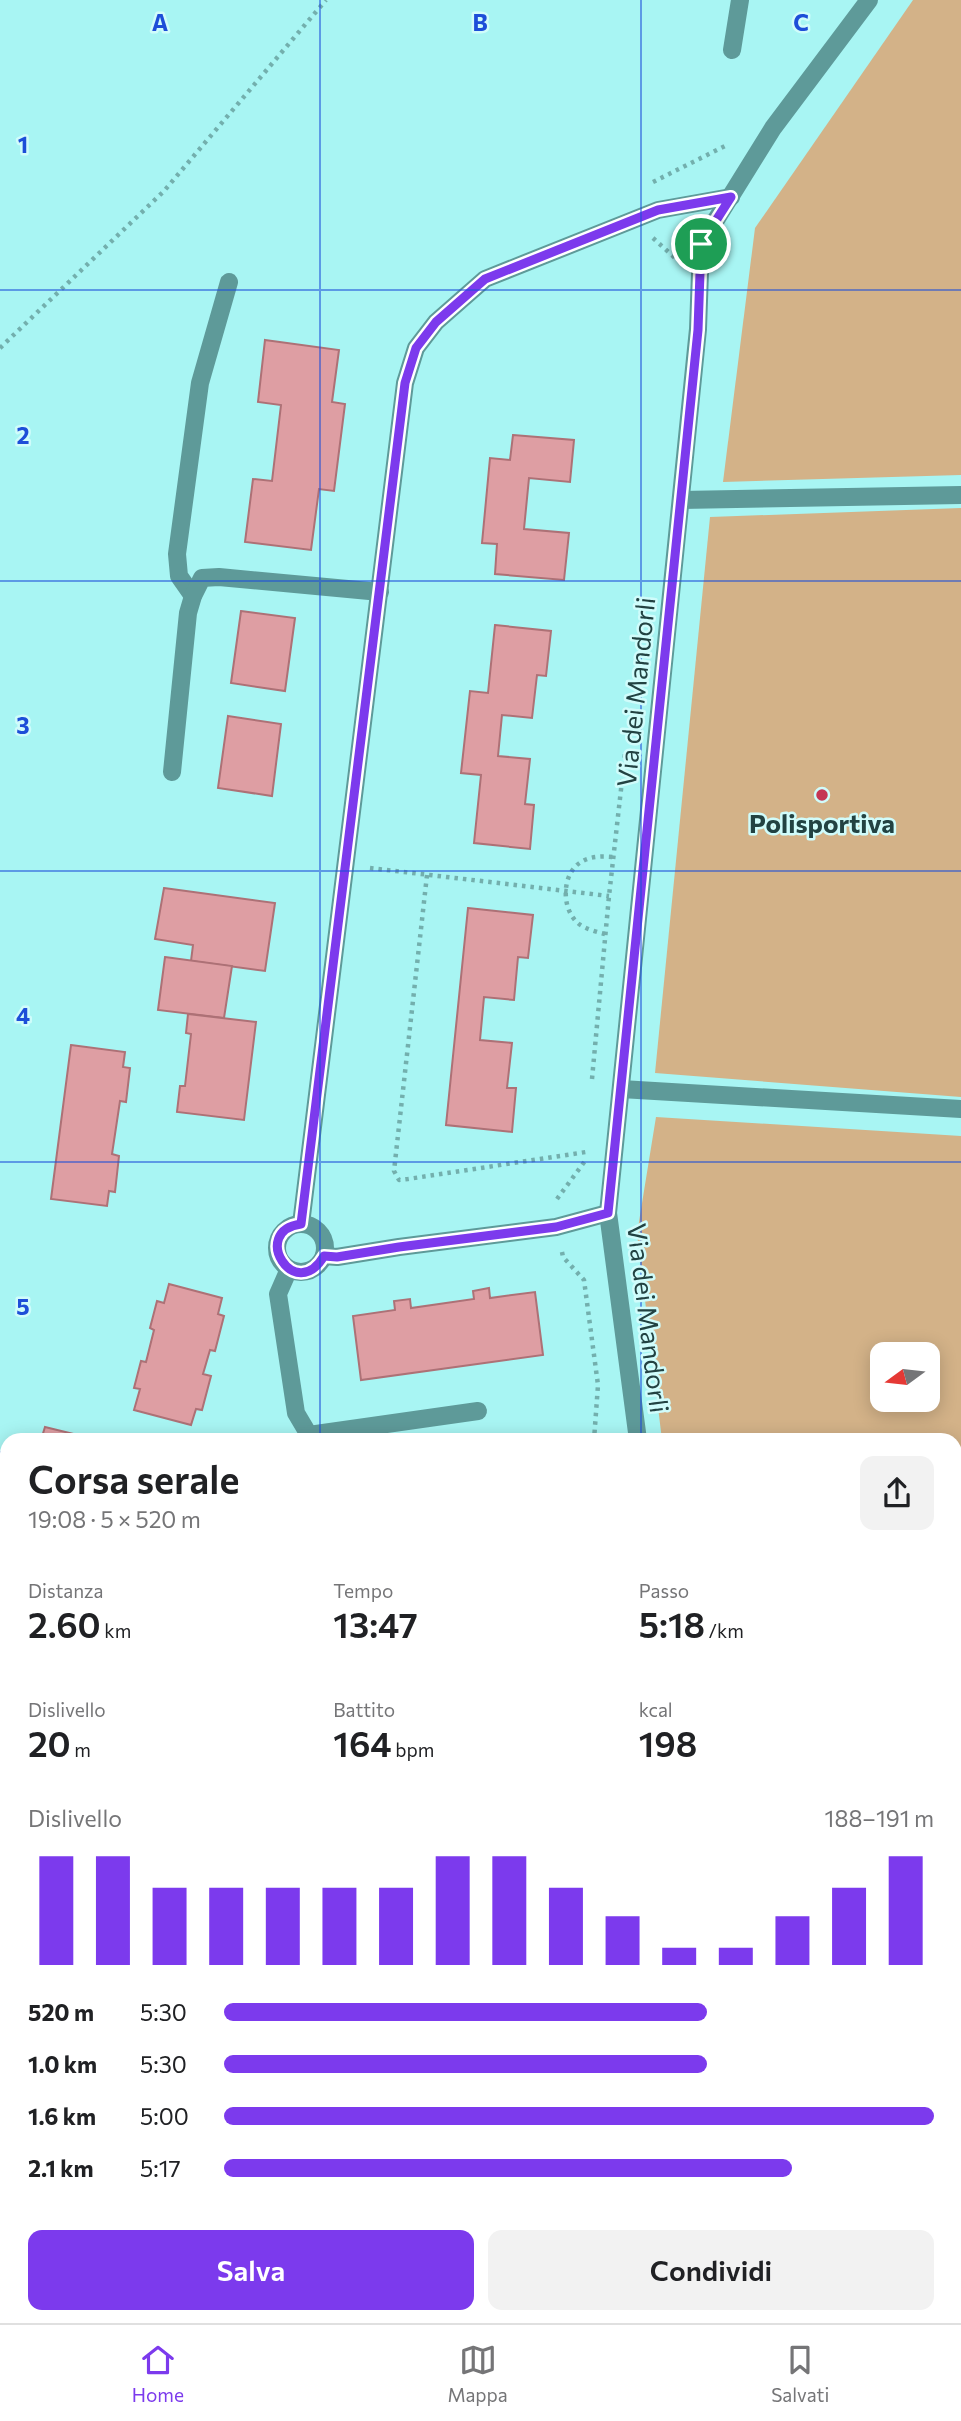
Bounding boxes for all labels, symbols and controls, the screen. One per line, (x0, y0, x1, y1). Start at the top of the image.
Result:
text: A (152, 8, 169, 36)
text: B (472, 8, 488, 36)
text: C (793, 8, 809, 36)
text: 1 (18, 130, 28, 158)
pin (671, 214, 731, 274)
icon: arrive (682, 225, 720, 263)
text: 2 (16, 421, 30, 449)
street label: Via dei Mandorli (610, 595, 660, 789)
text: 3 (16, 711, 30, 739)
marker: Polisportiva (814, 787, 830, 803)
place label: Polisportiva (749, 807, 895, 838)
text: 4 (16, 1001, 30, 1029)
street label: Via dei Mandorli (622, 1221, 676, 1415)
text: 5 (16, 1292, 30, 1320)
north arrow (870, 1342, 940, 1412)
map controls (870, 1342, 940, 1412)
text: Corsa serale (28, 1455, 239, 1502)
button: share (860, 1456, 934, 1530)
text: 19:08 · 5 × 520 m (28, 1505, 201, 1533)
text: Distanza (28, 1579, 103, 1602)
text: Tempo (333, 1579, 393, 1602)
text: Passo (639, 1579, 689, 1602)
text: 2.60 (28, 1602, 101, 1645)
text: 13:47 (333, 1602, 418, 1645)
text: 5:18 (639, 1602, 705, 1645)
text: km (101, 1619, 131, 1642)
text: /km (705, 1619, 744, 1642)
text: Dislivello (28, 1698, 106, 1721)
text: Battito (333, 1698, 395, 1721)
text: kcal (639, 1698, 673, 1721)
text: 20 (28, 1721, 71, 1764)
text: 164 (333, 1721, 392, 1764)
text: 198 (639, 1721, 697, 1764)
text: m (71, 1738, 91, 1761)
text: bpm (392, 1738, 434, 1761)
text: Dislivello (28, 1804, 122, 1832)
text: 188–191 m (825, 1804, 934, 1832)
text: 520 m (28, 1998, 94, 2026)
text: 5:30 (140, 1998, 187, 2026)
text: 1.0 km (28, 2050, 97, 2078)
text: 5:30 (140, 2050, 187, 2078)
text: 1.6 km (28, 2102, 96, 2130)
text: 5:00 (140, 2102, 189, 2130)
text: 2.1 km (28, 2154, 94, 2182)
text: 5:17 (140, 2154, 181, 2182)
button: Salva (28, 2230, 474, 2310)
button: Condividi (488, 2230, 934, 2310)
tab: Home (132, 2341, 184, 2406)
tab: Mappa (447, 2341, 508, 2406)
tab: Salvati (771, 2341, 829, 2406)

